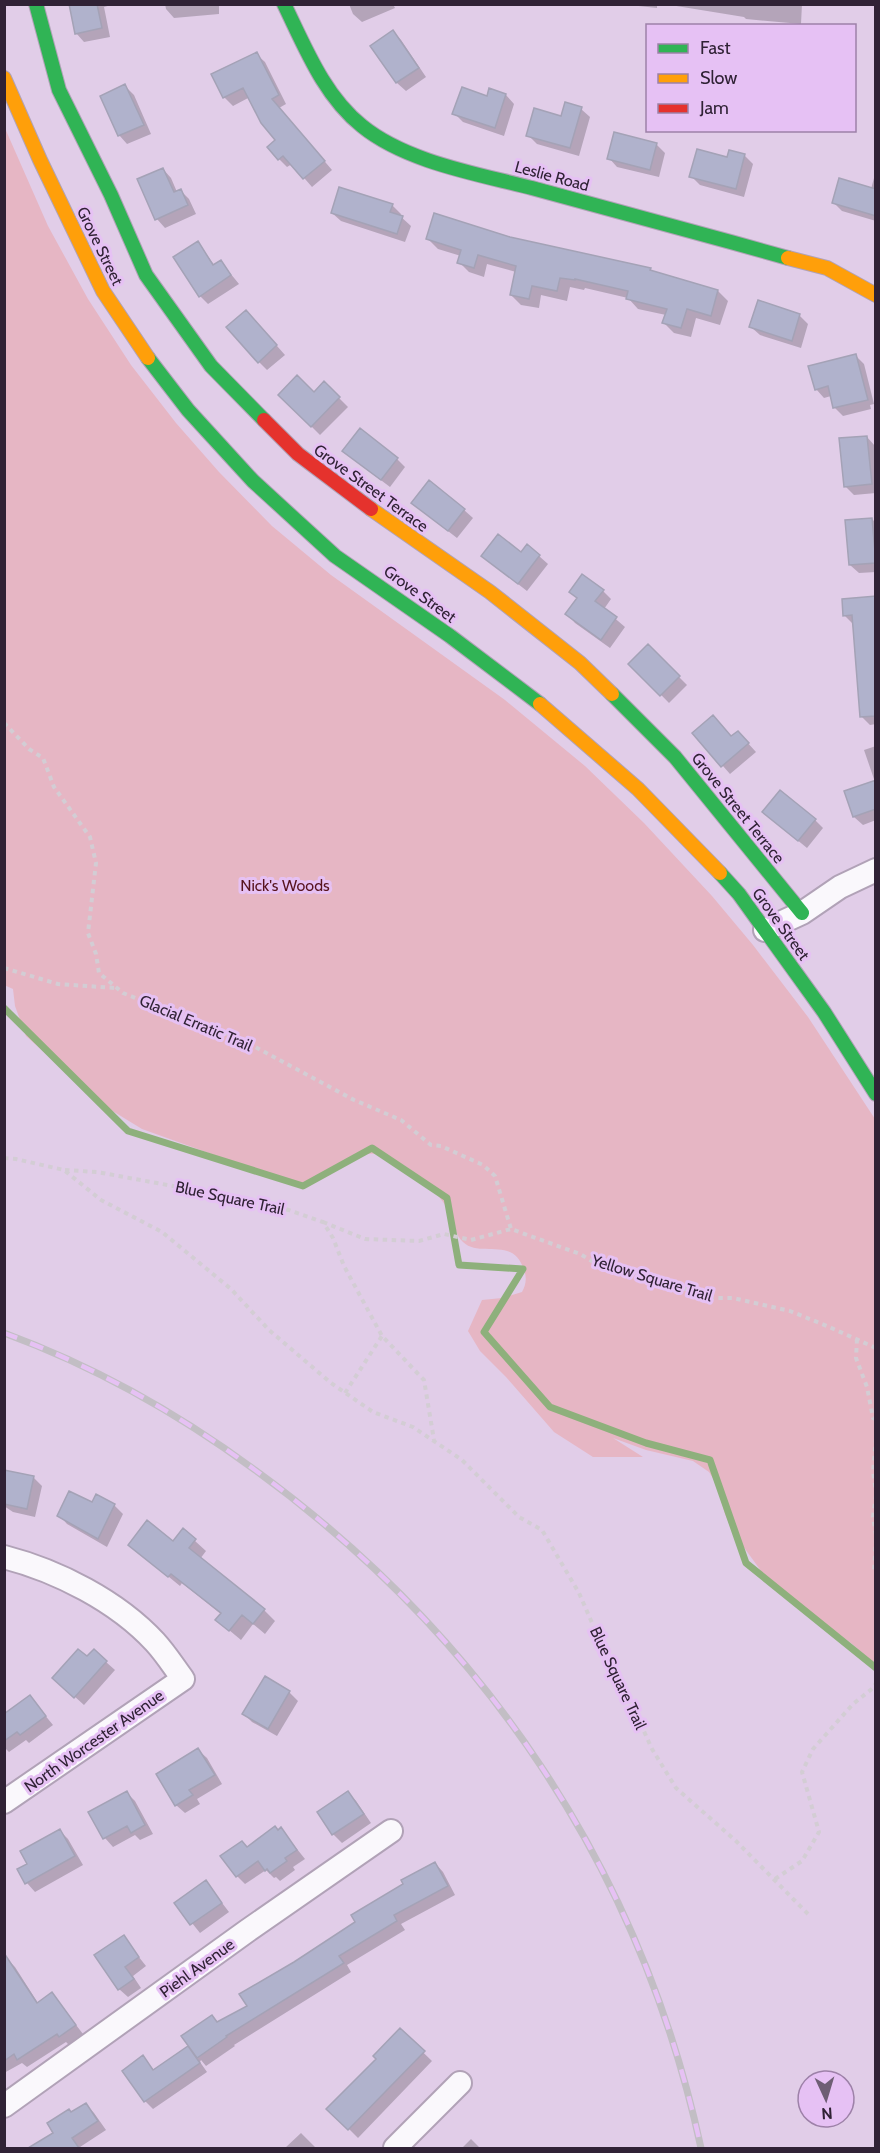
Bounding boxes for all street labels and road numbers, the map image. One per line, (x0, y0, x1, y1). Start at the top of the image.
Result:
street label: Leslie Road (513, 157, 591, 195)
street label: Grove Street (73, 204, 127, 289)
street label: Grove Street Terrace (310, 440, 432, 536)
street label: Grove Street (380, 561, 460, 627)
street label: Grove Street Terrace (688, 749, 788, 867)
street label: Grove Street (748, 884, 814, 964)
street label: Glacial Erratic Trail (137, 991, 255, 1055)
street label: Blue Square Trail (174, 1177, 287, 1219)
street label: Yellow Square Trail (588, 1250, 715, 1305)
street label: Blue Square Trail (586, 1624, 650, 1733)
street label: North Worcester Avenue (21, 1686, 167, 1796)
street label: Piehl Avenue (156, 1935, 238, 2001)

